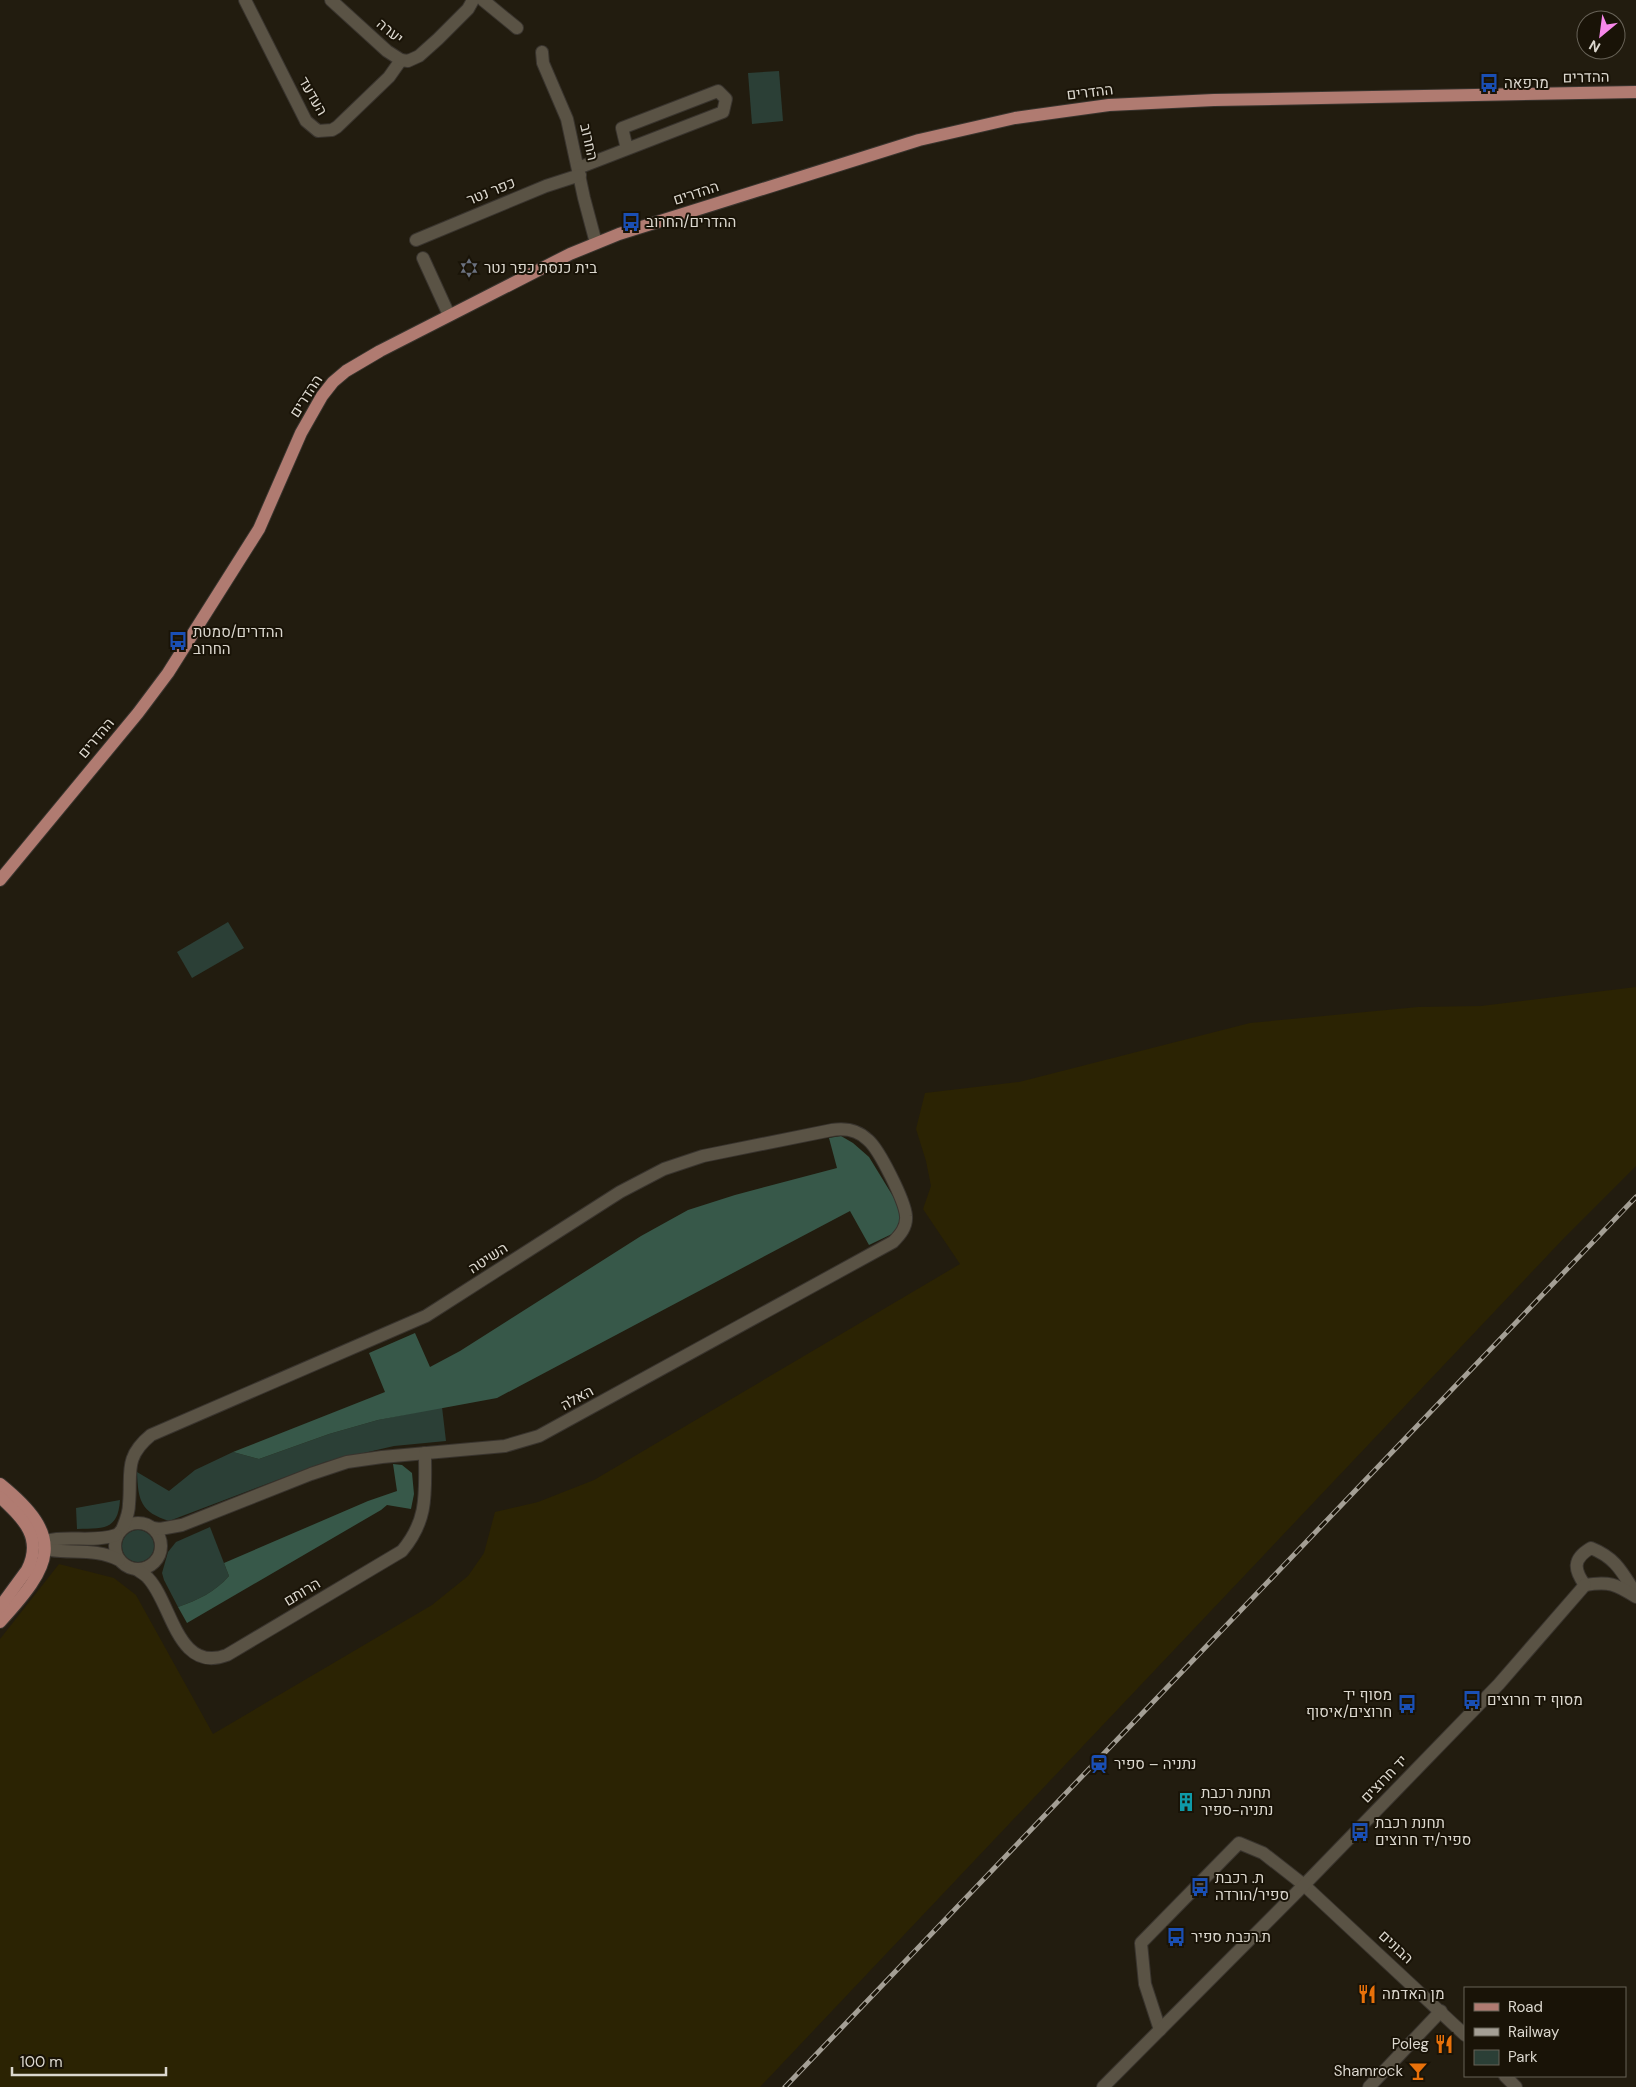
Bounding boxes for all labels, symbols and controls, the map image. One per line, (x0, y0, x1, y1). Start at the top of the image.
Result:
north arrow (1576, 10, 1626, 60)
street label: יערה (372, 14, 408, 48)
text: N (1586, 36, 1604, 57)
street label: ההדרים (1562, 67, 1610, 87)
bus stop icon: מרפאה (1478, 72, 1500, 94)
street label: העדעד (294, 73, 332, 119)
place label: מרפאה (1504, 73, 1549, 93)
street label: ההדרים (1066, 79, 1114, 105)
street label: החרוב (575, 121, 603, 163)
street label: כפר נטר (464, 172, 518, 210)
street label: ההדרים (671, 176, 721, 210)
bus stop icon: ההדרים/החרוב (620, 211, 642, 233)
place label: ההדרים/החרוב (646, 212, 736, 232)
synagogue icon: בית כנסת כפר נטר (458, 257, 480, 279)
place label: בית כנסת כפר נטר (484, 258, 597, 278)
street label: ההדרים (285, 371, 327, 421)
place label: ההדרים/סמטת החרוב (193, 622, 283, 659)
bus stop icon: ההדרים/סמטת החרוב (167, 630, 189, 652)
street label: ההדרים (73, 714, 119, 762)
street label: השיטה (464, 1238, 512, 1278)
street label: האלה (557, 1381, 597, 1415)
street label: הרותם (280, 1573, 324, 1611)
place label: מסוף יד חרוצים/איסוף (1306, 1685, 1392, 1722)
bus stop icon: מסוף יד חרוצים (1461, 1689, 1483, 1711)
place label: מסוף יד חרוצים (1487, 1690, 1583, 1710)
bus stop icon: מסוף יד חרוצים/איסוף (1396, 1693, 1418, 1715)
street label: יד חרוצים (1356, 1751, 1412, 1807)
station icon: נתניה – ספיר (1088, 1753, 1110, 1775)
place label: נתניה – ספיר (1114, 1754, 1196, 1774)
place label: תחנת רכבת נתניה-ספיר (1201, 1783, 1274, 1820)
building icon: תחנת רכבת נתניה-ספיר (1175, 1791, 1197, 1813)
place label: תחנת רכבת ספיר/יד חרוצים (1375, 1813, 1471, 1850)
bus stop icon: תחנת רכבת ספיר/יד חרוצים (1349, 1821, 1371, 1843)
place label: ת. רכבת ספיר/הורדה (1215, 1868, 1289, 1905)
bus stop icon: ת. רכבת ספיר/הורדה (1189, 1876, 1211, 1898)
bus stop icon: ת.רכבת ספיר (1165, 1926, 1187, 1948)
street label: הבונים (1374, 1926, 1418, 1968)
place label: ת.רכבת ספיר (1191, 1927, 1271, 1947)
restaurant icon: מן האדמה (1356, 1983, 1378, 2005)
place label: מן האדמה (1382, 1984, 1444, 2004)
legend (1464, 1987, 1626, 2077)
text: Road (1508, 1997, 1543, 2017)
text: Railway (1508, 2022, 1560, 2042)
restaurant icon: Poleg (1433, 2033, 1455, 2055)
place label: Poleg (1392, 2034, 1429, 2054)
scale bar (12, 2044, 166, 2076)
text: Park (1508, 2047, 1538, 2067)
text: 100 m (20, 2052, 63, 2072)
bar icon: Shamrock (1407, 2060, 1429, 2082)
place label: Shamrock (1334, 2061, 1403, 2081)

